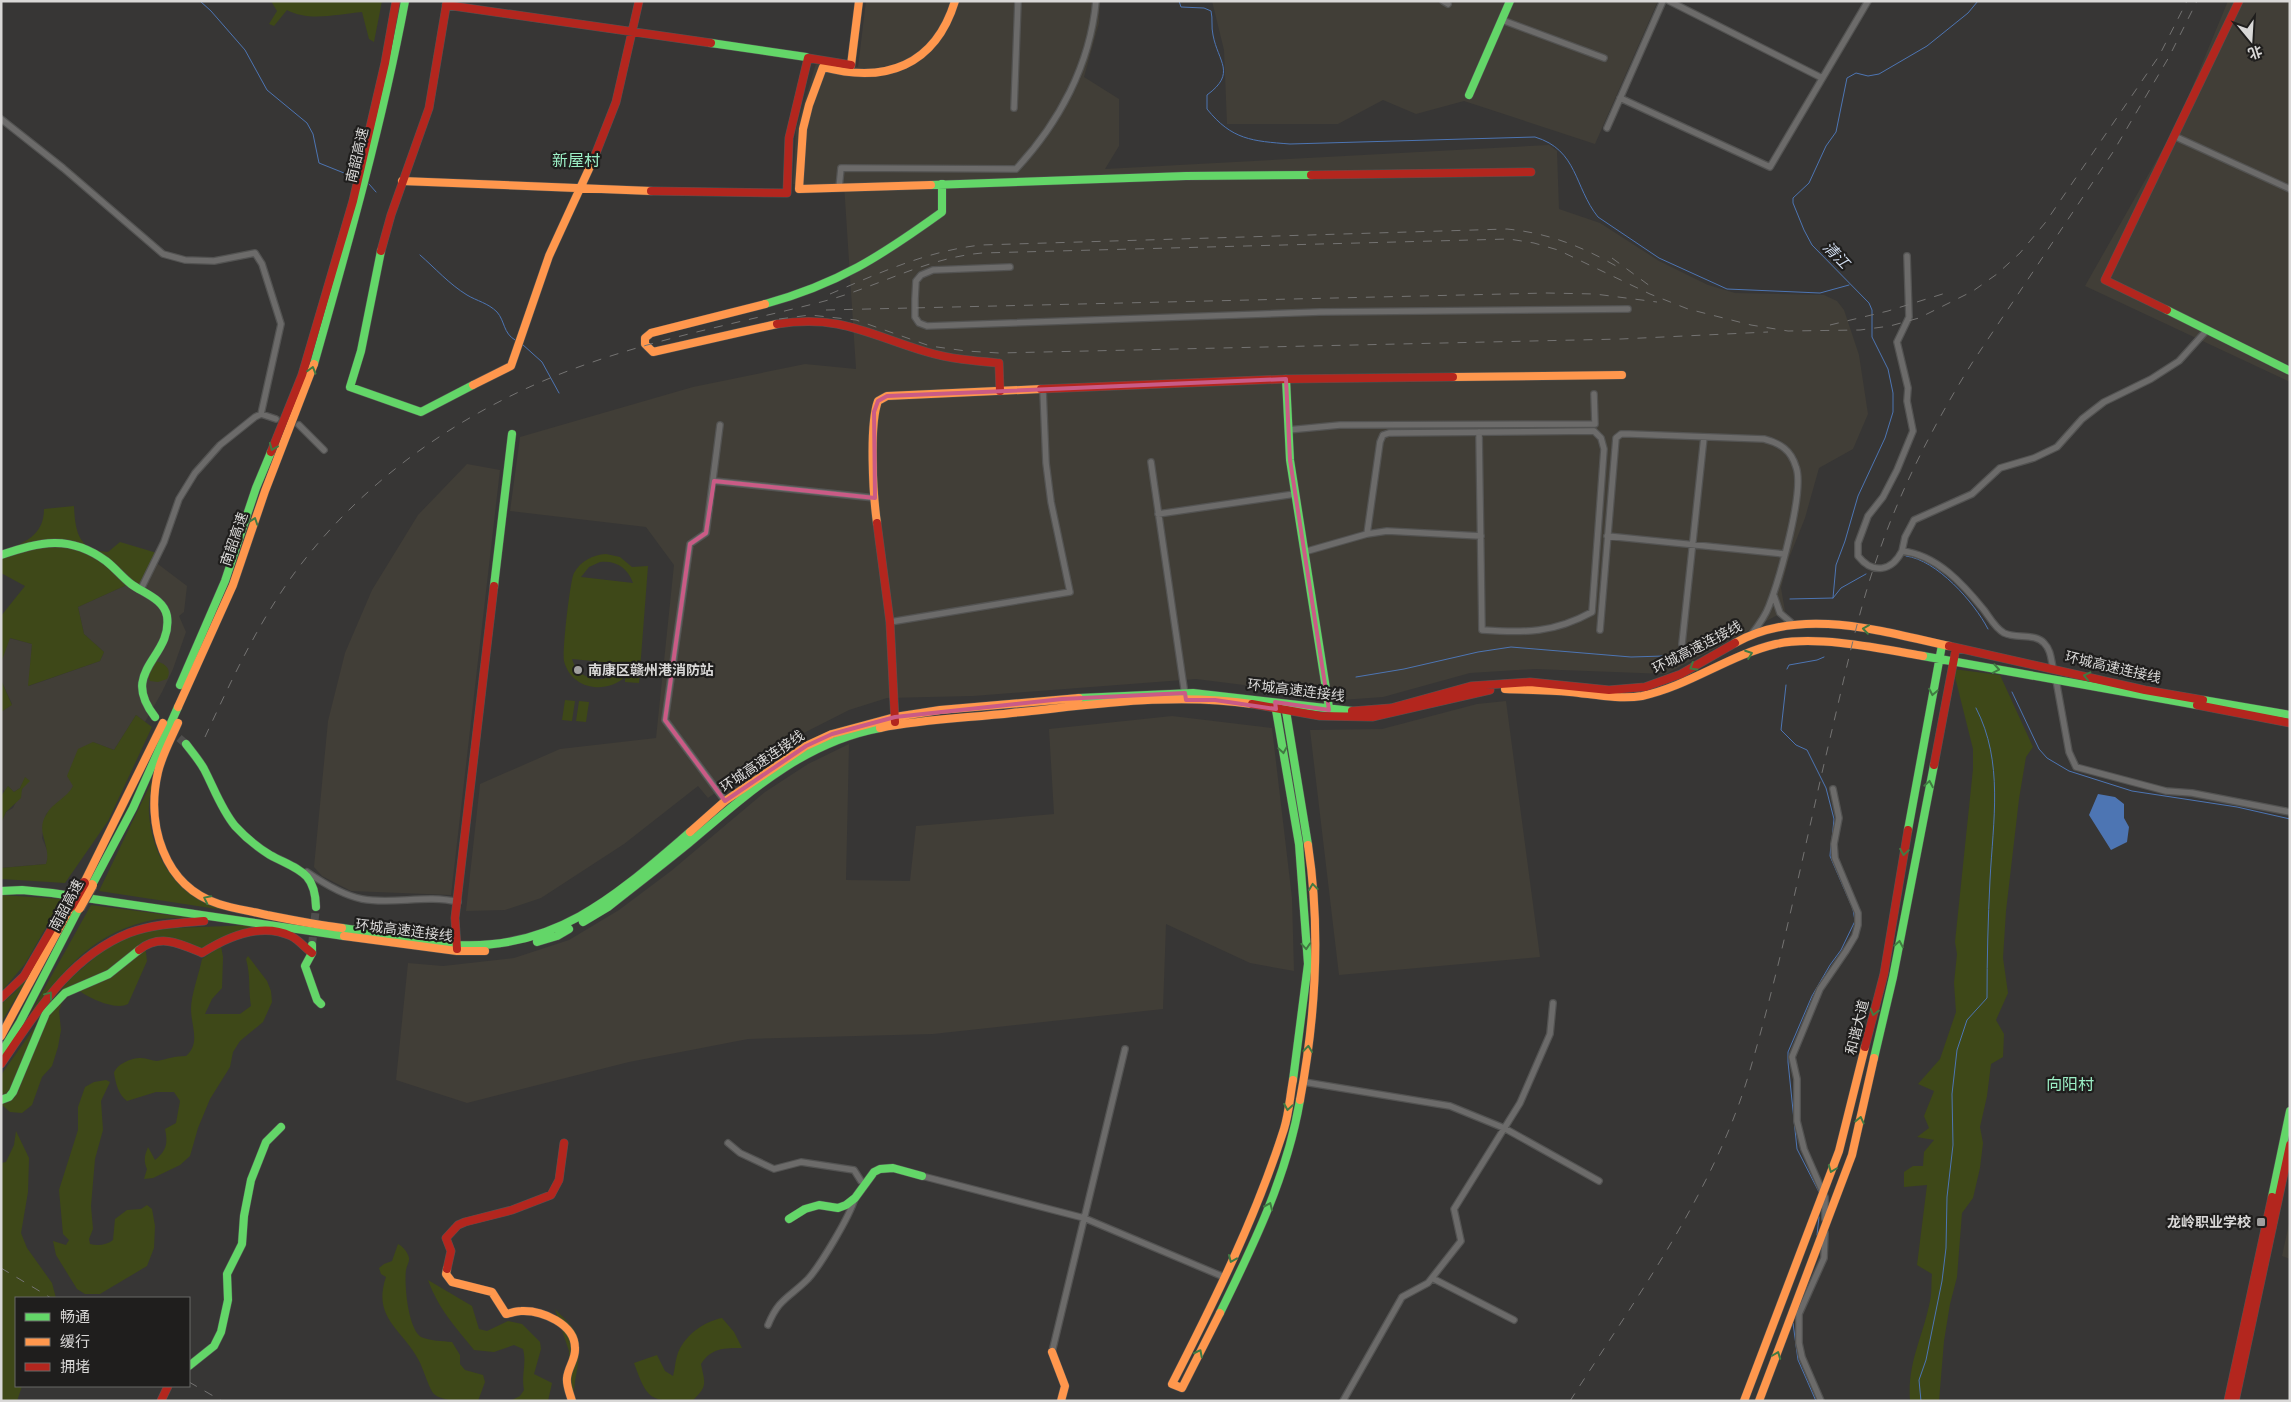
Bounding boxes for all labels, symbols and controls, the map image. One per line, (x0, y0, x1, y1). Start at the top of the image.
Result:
north arrow (2226, 15, 2276, 65)
text: 北 (2246, 43, 2264, 61)
street label: 南韶高速 (344, 126, 371, 184)
district label: 新屋村 (552, 152, 600, 169)
water label: 清江 (1820, 239, 1854, 273)
one-way arrow (307, 366, 317, 374)
one-way arrow (269, 442, 279, 451)
street label: 南韶高速 (218, 510, 251, 568)
one-way arrow (249, 518, 259, 526)
street label: 环城高速连接线 (1650, 619, 1744, 676)
one-way arrow (1862, 624, 1870, 635)
street label: 环城高速连接线 (2063, 649, 2162, 686)
one-way arrow (1744, 650, 1753, 660)
one-way arrow (1690, 660, 1699, 670)
place label: 南康区赣州港消防站 (588, 662, 714, 678)
marker: 南康区赣州港消防站 (572, 664, 584, 676)
one-way arrow (1992, 664, 2001, 674)
one-way arrow (2083, 671, 2092, 682)
street label: 环城高速连接线 (1246, 677, 1345, 704)
one-way arrow (1928, 688, 1938, 697)
street label: 环城高速连接线 (717, 728, 807, 795)
one-way arrow (1278, 746, 1288, 755)
one-way arrow (1923, 780, 1933, 789)
one-way arrow (1900, 848, 1910, 857)
street label: 南韶高速 (47, 877, 86, 933)
one-way arrow (1308, 883, 1319, 891)
one-way arrow (204, 895, 213, 905)
street label: 环城高速连接线 (354, 917, 453, 944)
one-way arrow (1894, 940, 1904, 949)
one-way arrow (1301, 942, 1312, 950)
one-way arrow (43, 991, 52, 1001)
street label: 和谐大道 (1842, 998, 1872, 1056)
one-way arrow (1870, 1008, 1880, 1016)
one-way arrow (1302, 1045, 1313, 1053)
district label: 向阳村 (2046, 1076, 2094, 1093)
one-way arrow (1283, 1103, 1294, 1112)
one-way arrow (1854, 1115, 1865, 1124)
one-way arrow (1828, 1164, 1839, 1173)
one-way arrow (1262, 1202, 1273, 1211)
place label: 龙岭职业学校 (2167, 1214, 2251, 1230)
marker: 龙岭职业学校 (2255, 1216, 2267, 1228)
one-way arrow (1228, 1254, 1239, 1263)
legend (15, 1297, 190, 1387)
text: 畅通 (60, 1309, 90, 1325)
text: 缓行 (60, 1334, 90, 1350)
one-way arrow (1193, 1349, 1203, 1358)
one-way arrow (1770, 1351, 1781, 1360)
text: 拥堵 (60, 1359, 90, 1375)

